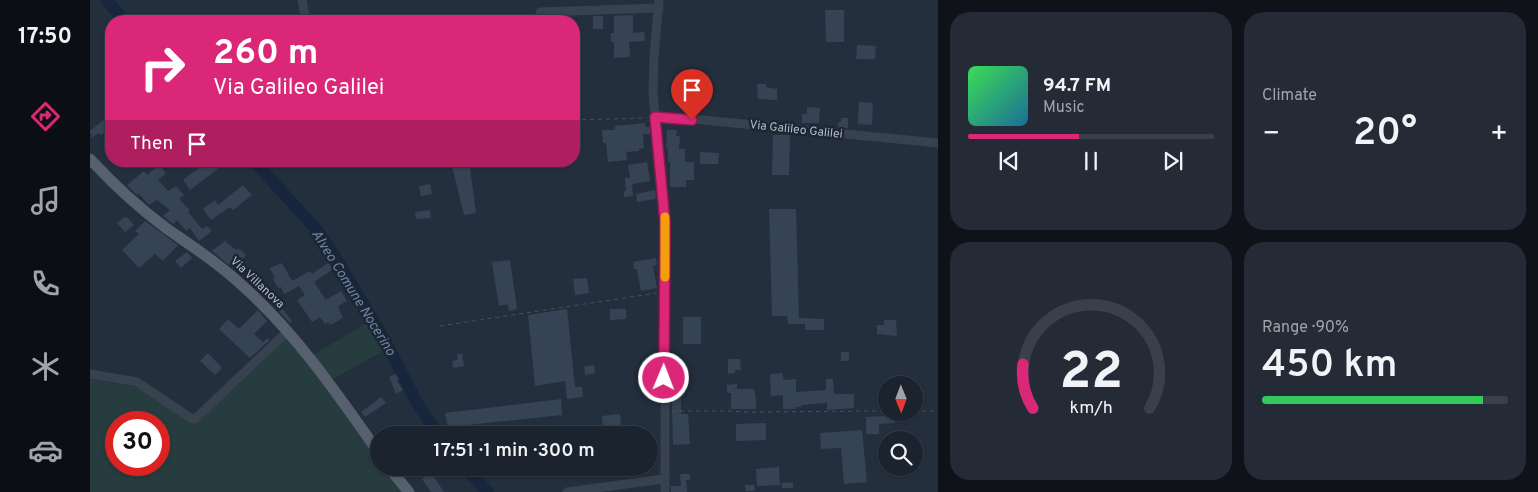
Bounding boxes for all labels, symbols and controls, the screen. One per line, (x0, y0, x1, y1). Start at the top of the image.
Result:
text: 17:50 (18, 24, 72, 51)
text: 260 m (213, 32, 318, 76)
icon: right (130, 35, 195, 100)
pin (671, 69, 713, 120)
text: 94.7 FM (1043, 74, 1111, 98)
text: Via Galileo Galilei (213, 75, 384, 102)
icon: arrive (678, 76, 706, 104)
text: Climate (1262, 86, 1317, 106)
text: Music (1043, 98, 1084, 118)
icon: directions (28, 99, 63, 134)
text: 20° (1353, 110, 1417, 159)
street label: Via Galileo Galilei (749, 117, 843, 143)
text: − (1262, 117, 1280, 153)
text: + (1490, 117, 1508, 153)
icon: arrive (183, 130, 211, 158)
text: Then (130, 132, 173, 156)
icon: previous (995, 147, 1023, 175)
icon: pause (1077, 147, 1105, 175)
icon: next (1159, 147, 1187, 175)
icon: music (28, 183, 63, 218)
water label: Alveo Comune Nocerino (307, 227, 399, 360)
street label: Via Villanova (226, 254, 288, 312)
icon: phone (28, 266, 63, 301)
text: Range · 90% (1262, 318, 1349, 338)
text: 22 (1059, 341, 1123, 407)
text: 450 km (1262, 342, 1397, 391)
icon: climate (28, 349, 63, 384)
position arrow (637, 351, 689, 403)
north arrow (878, 376, 922, 421)
map controls (878, 376, 923, 476)
text: km/h (1069, 397, 1113, 420)
speed limit sign: 30 (105, 411, 170, 476)
button: search (878, 431, 923, 476)
icon: car (28, 433, 63, 468)
text: 17:51 · 1 min · 300 m (433, 439, 595, 463)

